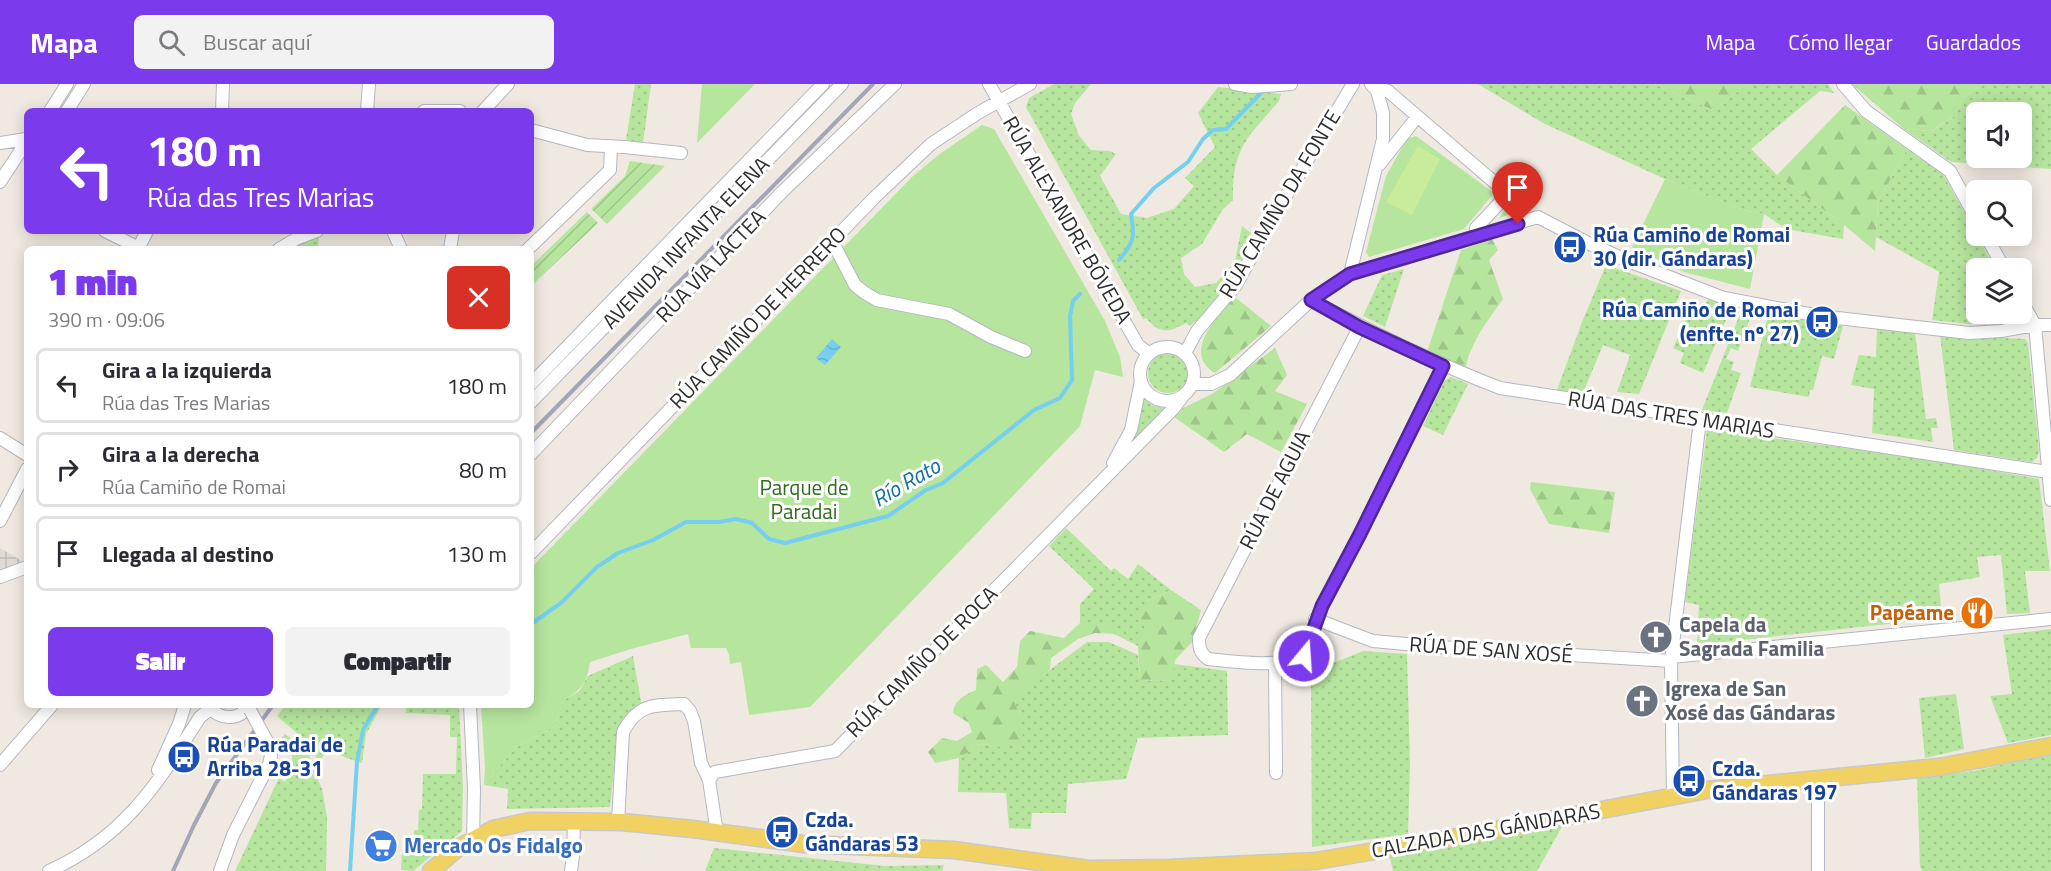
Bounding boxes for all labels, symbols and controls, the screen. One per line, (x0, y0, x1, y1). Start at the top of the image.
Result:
search box (134, 15, 554, 69)
text: Mapa (30, 21, 98, 64)
text: Buscar aquí (203, 25, 311, 59)
icon: search (155, 26, 188, 59)
text: Mapa (1706, 26, 1755, 58)
text: Cómo llegar (1788, 26, 1893, 58)
text: Guardados (1926, 26, 2021, 58)
map controls (1966, 102, 2032, 324)
button: sound (1966, 102, 2032, 168)
street label: RÚA CAMIÑO DA FONTE (1210, 103, 1348, 304)
street label: RÚA ALEXANDRE BÓVEDA (995, 110, 1141, 330)
text: 180 m (147, 118, 262, 182)
icon: left (48, 132, 126, 210)
street label: AVENIDA INFANTA ELENA (594, 148, 777, 336)
pin (1492, 162, 1543, 224)
icon: arrive (1501, 171, 1534, 204)
text: Rúa das Tres Marias (147, 176, 374, 217)
button: search (1966, 180, 2032, 246)
street label: RÚA VÍA LÁCTEA (648, 201, 773, 329)
place label: Rúa Camiño de Romai 30 (dir. Gándaras) (1593, 218, 1790, 274)
street label: RÚA CAMIÑO DE HERRERO (661, 219, 853, 416)
bus stop icon: Rúa Camiño de Romai 30 (dir. Gándaras) (1552, 229, 1588, 265)
text: 1 min (48, 254, 137, 309)
button: layers (1966, 258, 2032, 324)
button: close (447, 266, 510, 329)
place label: Rúa Camiño de Romai (enfte. nº 27) (1602, 293, 1799, 349)
text: 390 m · 09:06 (48, 304, 165, 335)
bus stop icon: Rúa Camiño de Romai (enfte. nº 27) (1804, 304, 1840, 340)
text: Gira a la izquierda (102, 353, 272, 387)
icon: left (51, 369, 84, 402)
text: 180 m (447, 369, 507, 403)
street label: RÚA DAS TRES MARIAS (1566, 382, 1777, 446)
text: Rúa das Tres Marias (102, 387, 270, 418)
street label: RÚA DE AGUIA (1230, 424, 1318, 555)
text: Gira a la derecha (102, 437, 259, 471)
water label: Río Rato (866, 448, 947, 515)
icon: right (51, 453, 84, 486)
text: 80 m (459, 453, 507, 487)
text: Rúa Camiño de Romai (102, 471, 286, 502)
park label: Parque de Paradai (760, 471, 849, 527)
icon: arrive (51, 537, 84, 570)
text: Llegada al destino (102, 537, 274, 571)
text: 130 m (447, 537, 507, 571)
street label: RÚA CAMIÑO DE ROCA (838, 578, 1005, 745)
restaurant icon: Papéame (1959, 595, 1995, 631)
place label: Papéame (1870, 596, 1954, 628)
place label: Capela da Sagrada Familia (1679, 608, 1824, 664)
church icon: Capela da Sagrada Familia (1638, 619, 1674, 655)
position arrow (1272, 624, 1336, 688)
button: Salir (48, 627, 273, 696)
button: Compartir (285, 627, 510, 696)
street label: RÚA DE SAN XOSÉ (1408, 627, 1574, 671)
place label: Igrexa de San Xosé das Gándaras (1665, 672, 1836, 728)
church icon: Igrexa de San Xosé das Gándaras (1624, 683, 1660, 719)
place label: Rúa Paradai de Arriba 28-31 (207, 728, 343, 784)
bus stop icon: Rúa Paradai de Arriba 28-31 (166, 739, 202, 775)
place label: Czda. Gándaras 197 (1712, 752, 1838, 808)
bus stop icon: Czda. Gándaras 197 (1671, 763, 1707, 799)
street label: CALZADA DAS GÁNDARAS (1369, 794, 1603, 866)
place label: Czda. Gándaras 53 (805, 803, 919, 859)
bus stop icon: Czda. Gándaras 53 (764, 814, 800, 850)
supermarket icon: Mercado Os Fidalgo (363, 828, 399, 864)
place label: Mercado Os Fidalgo (404, 829, 583, 861)

